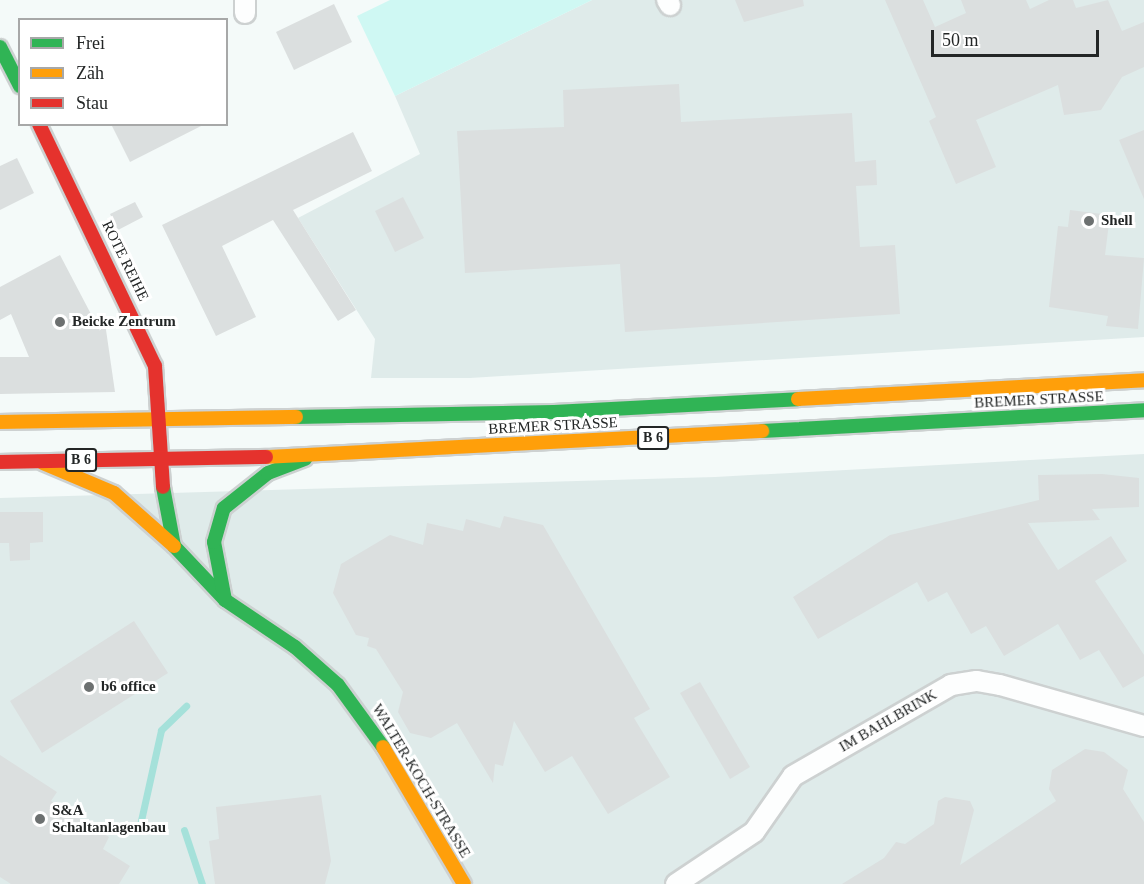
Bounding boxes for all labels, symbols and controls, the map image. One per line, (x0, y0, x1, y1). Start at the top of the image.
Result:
legend (18, 18, 228, 126)
scale bar (934, 18, 1102, 56)
text: 50 m (942, 30, 979, 50)
text: Frei (76, 33, 105, 53)
text: Zäh (76, 63, 104, 83)
text: Stau (76, 93, 108, 113)
place label: Shell (1101, 212, 1133, 230)
marker: Shell (1082, 214, 1096, 228)
street label: ROTE REIHE (98, 218, 152, 304)
place label: Beicke Zentrum (72, 313, 176, 331)
marker: Beicke Zentrum (53, 315, 67, 329)
street label: BREMER STRASSE (974, 388, 1104, 412)
street label: BREMER STRASSE (488, 414, 618, 438)
road number: B 6 (636, 427, 670, 449)
road number: B 6 (64, 449, 98, 471)
place label: b6 office (101, 678, 156, 696)
marker: b6 office (82, 680, 96, 694)
street label: IM BAHLBRINK (836, 686, 940, 756)
street label: WALTER-KOCH-STRASSE (368, 701, 474, 861)
place label: S&A Schaltanlagenbau (52, 801, 166, 836)
marker: S&A Schaltanlagenbau (33, 812, 47, 826)

